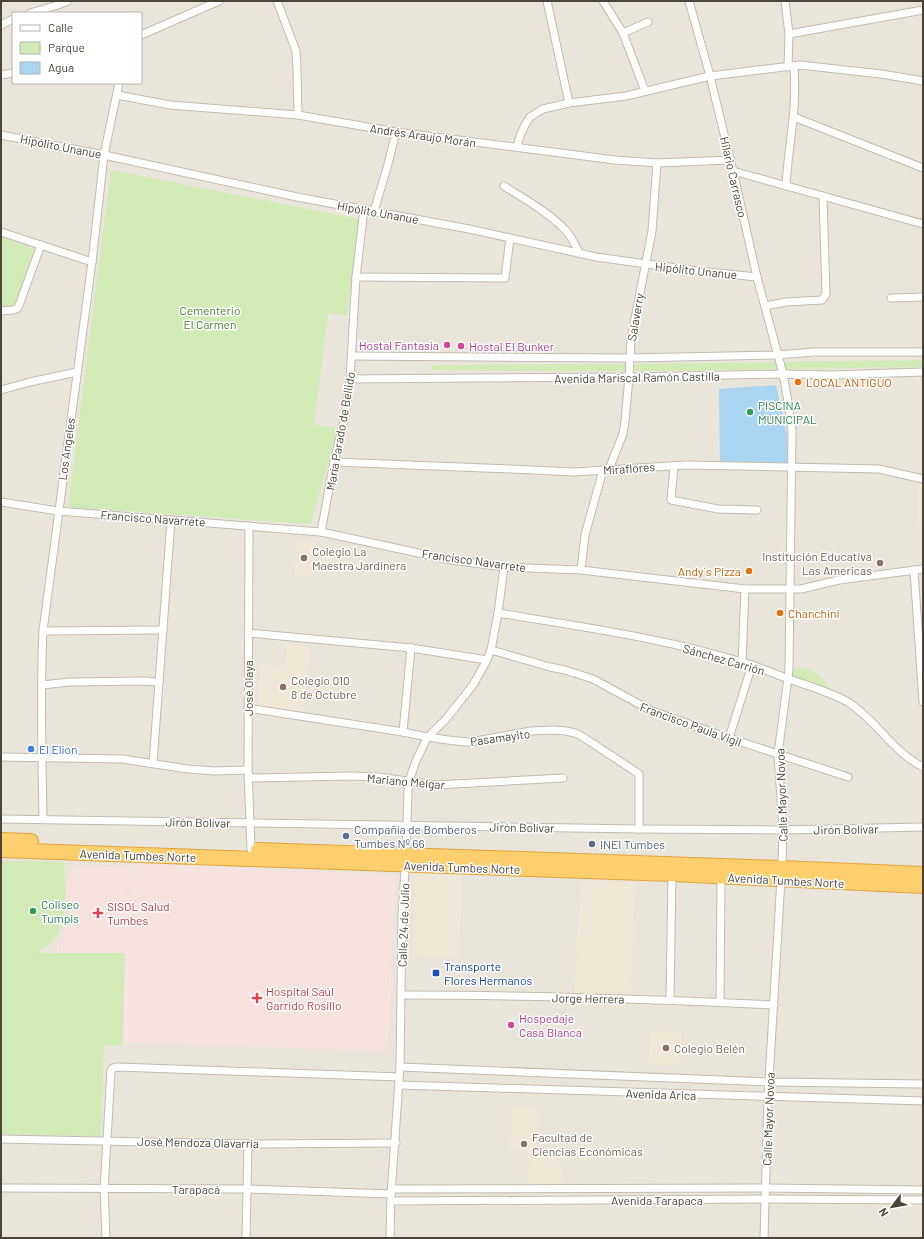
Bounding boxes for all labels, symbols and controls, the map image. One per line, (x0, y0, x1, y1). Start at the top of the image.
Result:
legend (12, 12, 142, 84)
text: Calle (48, 20, 73, 34)
text: Parque (48, 40, 85, 54)
text: Agua (48, 60, 74, 74)
street label: Andrés Araujo Morán (369, 121, 477, 149)
street label: Hipólito Unanue (19, 131, 103, 161)
street label: Hilario Carrasco (718, 135, 750, 219)
street label: Hipólito Unanue (336, 198, 420, 226)
street label: Hipólito Unanue (654, 259, 738, 281)
street label: Salaverry (624, 291, 646, 342)
park label: Cementerio El Carmen (180, 303, 240, 331)
place label: Hostal Fantasia (359, 338, 439, 352)
place label: Hostal El Bunker (469, 339, 555, 353)
marker: Hostal Fantasia (442, 340, 452, 350)
marker: Hostal El Bunker (456, 341, 466, 351)
street label: Avenida Mariscal Ramón Castilla (554, 369, 720, 385)
street label: María Parado de Bellido (323, 371, 357, 491)
place label: LOCAL ANTIGUO (806, 375, 892, 389)
marker: LOCAL ANTIGUO (793, 377, 803, 387)
place label: PISCINA MUNICIPAL (758, 398, 817, 426)
marker: PISCINA MUNICIPAL (745, 407, 755, 417)
street label: Los Angeles (55, 417, 77, 481)
street label: Miraflores (603, 459, 656, 477)
street label: Francisco Navarrete (100, 507, 206, 529)
place label: Colegio La Maestra Jardinera (312, 544, 406, 572)
street label: Francisco Navarrete (421, 546, 527, 574)
place label: Institución Educativa Las Americas (762, 549, 872, 577)
marker: Colegio La Maestra Jardinera (299, 553, 309, 563)
marker: Institución Educativa Las Americas (875, 558, 885, 568)
place label: Andy´s Pizza (678, 564, 741, 578)
marker: Andy´s Pizza (744, 566, 754, 576)
place label: Chanchini (788, 606, 840, 620)
marker: Chanchini (775, 608, 785, 618)
street label: Sánchez Carrión (682, 641, 766, 677)
street label: José Olaya (241, 660, 255, 716)
place label: Colegio 010 8 de Octubre (291, 673, 357, 701)
marker: Colegio 010 8 de Octubre (278, 682, 288, 692)
street label: Francisco Paula Vigil (638, 699, 744, 749)
street label: Pasamayito (469, 726, 531, 748)
place label: El Elion (39, 742, 78, 756)
marker: El Elion (26, 744, 36, 754)
street label: Calle Mayor Novoa (772, 748, 790, 842)
street label: Mariano Melgar (366, 771, 446, 791)
street label: Jirón Bolívar (165, 814, 231, 830)
street label: Jirón Bolívar (489, 819, 555, 835)
street label: Jirón Bolívar (813, 821, 879, 837)
place label: Compañía de Bomberos Tumbes Nº 66 (354, 822, 477, 850)
marker: Compañía de Bomberos Tumbes Nº 66 (341, 831, 351, 841)
place label: INEI Tumbes (600, 837, 665, 851)
marker: INEI Tumbes (587, 839, 597, 849)
street label: Avenida Tumbes Norte (79, 846, 197, 864)
street label: Avenida Tumbes Norte (403, 858, 521, 876)
street label: Avenida Tumbes Norte (727, 870, 845, 890)
street label: Calle 24 de Julio (395, 883, 411, 967)
place label: Coliseo Tumpis (41, 897, 79, 925)
place label: SISOL Salud Tumbes (107, 899, 170, 927)
marker: Coliseo Tumpis (28, 906, 38, 916)
marker: SISOL Salud Tumbes (92, 907, 104, 919)
place label: Transporte Flores Hermanos (444, 959, 532, 987)
marker: Transporte Flores Hermanos (431, 968, 441, 978)
place label: Hospital Saúl Garrido Rosillo (266, 984, 341, 1012)
street label: Jorge Herrera (552, 990, 624, 1006)
marker: Hospital Saúl Garrido Rosillo (251, 992, 263, 1004)
place label: Hospedaje Casa Blanca (519, 1011, 582, 1039)
marker: Hospedaje Casa Blanca (506, 1020, 516, 1030)
place label: Colegio Belén (674, 1041, 745, 1055)
marker: Colegio Belén (661, 1043, 671, 1053)
street label: Calle Mayor Novoa (759, 1072, 777, 1166)
street label: Avenida Arica (626, 1086, 696, 1102)
place label: Facultad de Ciencias Económicas (532, 1130, 643, 1158)
street label: José Mendoza Olavarría (137, 1134, 259, 1150)
marker: Facultad de Ciencias Económicas (519, 1139, 529, 1149)
street label: Tarapacá (172, 1182, 220, 1196)
north arrow (872, 1187, 912, 1227)
street label: Avenida Tarapaca (611, 1193, 703, 1207)
text: N (876, 1206, 891, 1219)

